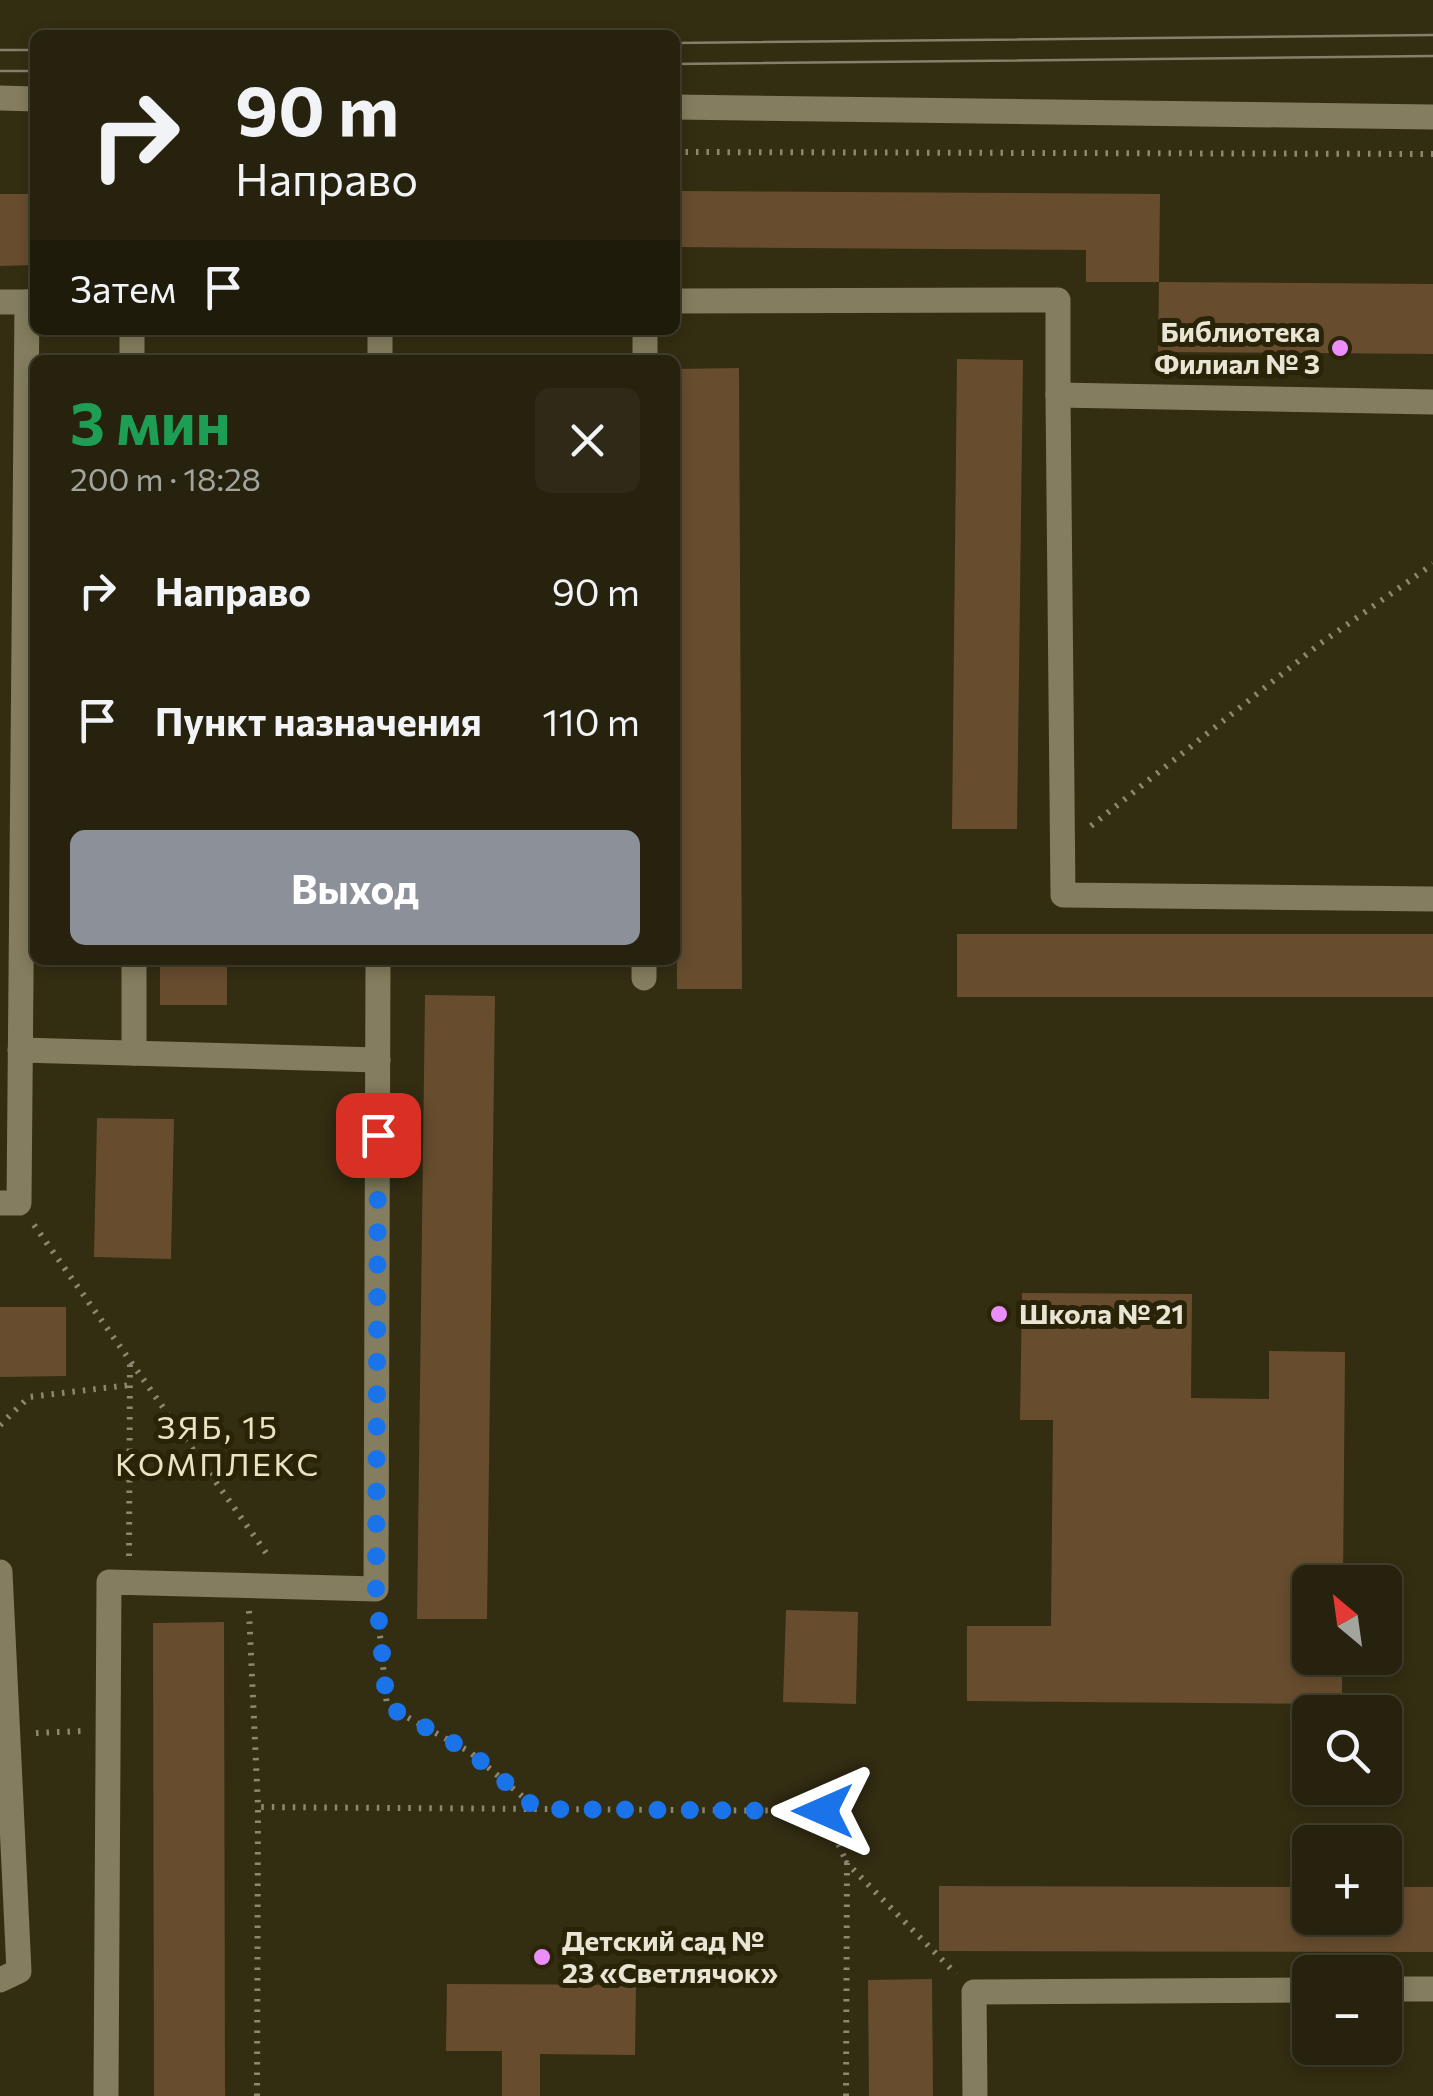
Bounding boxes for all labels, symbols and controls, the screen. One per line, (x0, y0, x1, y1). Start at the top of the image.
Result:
text: 90 m (235, 65, 399, 150)
icon: right (70, 70, 200, 200)
text: Направо (235, 150, 418, 205)
icon: arrive (196, 260, 251, 315)
text: Затем (70, 264, 176, 311)
place label: Библиотека Филиал № 3 (1154, 314, 1320, 380)
marker: Библиотека Филиал № 3 (1329, 337, 1351, 359)
text: 3 мин (70, 384, 231, 457)
button: close (535, 388, 640, 493)
text: 200 m · 18:28 (70, 458, 261, 498)
icon: right (70, 563, 125, 618)
text: Направо (155, 567, 311, 614)
text: 90 m (552, 567, 640, 614)
icon: arrive (70, 693, 125, 748)
text: Пункт назначения (155, 697, 482, 744)
text: 110 m (542, 697, 640, 744)
button: Выход (70, 830, 640, 945)
pin (336, 1093, 421, 1178)
icon: arrive (351, 1108, 406, 1163)
place label: Школа № 21 (1019, 1296, 1184, 1330)
marker: Школа № 21 (988, 1303, 1010, 1325)
district label: ЗЯБ, 15 КОМПЛЕКС (115, 1406, 321, 1483)
north arrow (1292, 1565, 1402, 1675)
map controls (1292, 1565, 1402, 2065)
button: search (1292, 1695, 1402, 1805)
position arrow (771, 1759, 875, 1863)
button: + (1292, 1825, 1402, 1935)
place label: Детский сад № 23 «Светлячок» (562, 1923, 778, 1989)
marker: Детский сад № 23 «Светлячок» (531, 1946, 553, 1968)
button: − (1292, 1955, 1402, 2065)

